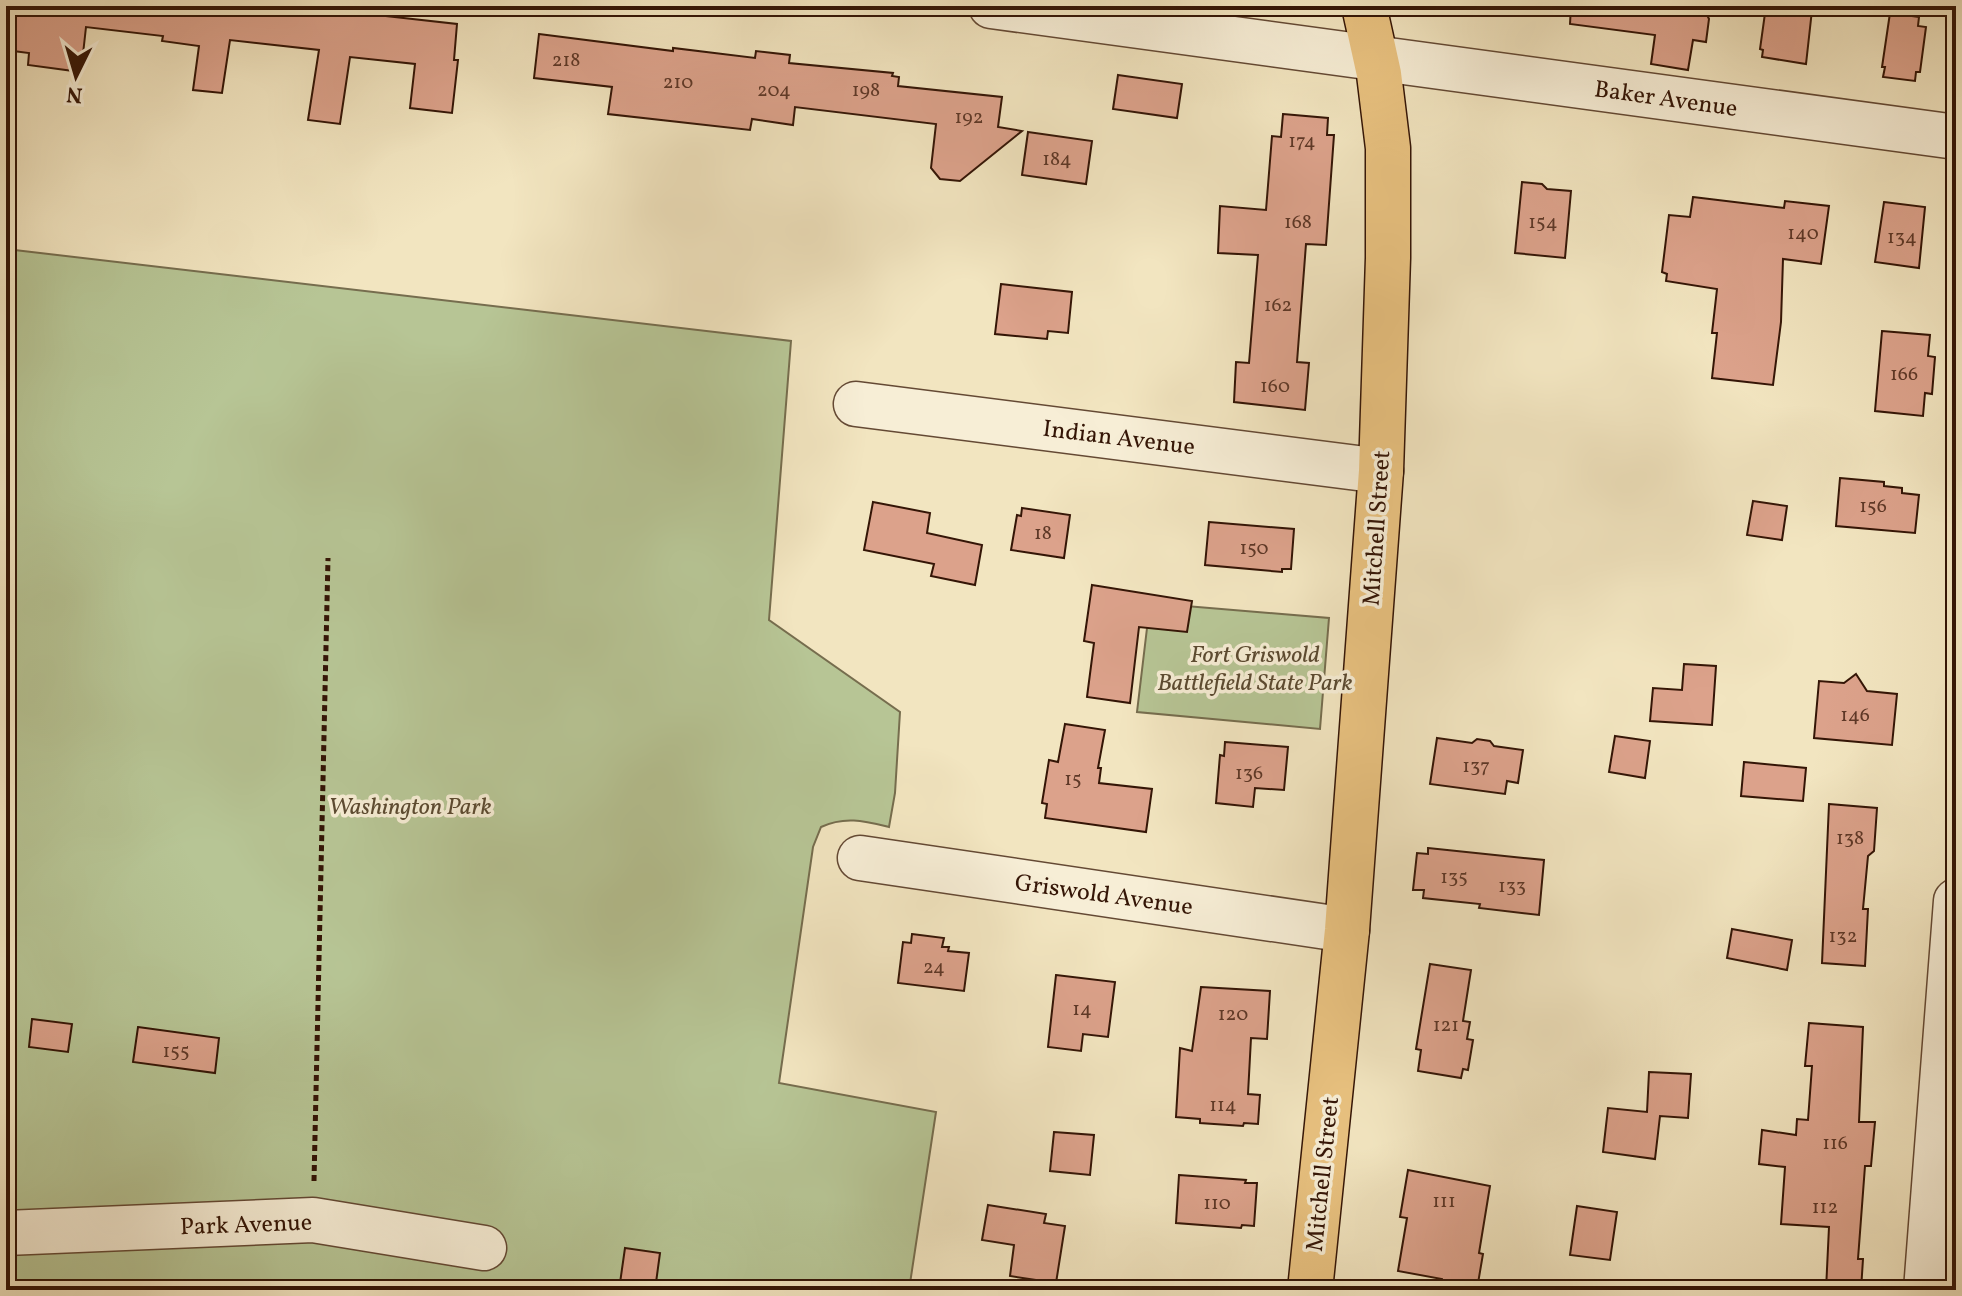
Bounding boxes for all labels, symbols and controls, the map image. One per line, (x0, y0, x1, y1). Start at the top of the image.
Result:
north arrow (36, 36, 116, 116)
house number: 218 (552, 47, 580, 75)
house number: 210 (663, 69, 693, 97)
street label: Baker Avenue (1592, 73, 1740, 127)
text: N (65, 77, 84, 110)
house number: 204 (757, 77, 791, 105)
house number: 198 (852, 77, 880, 105)
house number: 192 (955, 104, 983, 132)
house number: 174 (1288, 128, 1316, 156)
house number: 184 (1042, 146, 1072, 174)
house number: 168 (1284, 209, 1312, 237)
house number: 154 (1528, 209, 1558, 237)
house number: 140 (1787, 220, 1819, 248)
house number: 134 (1887, 224, 1917, 252)
house number: 162 (1264, 292, 1292, 320)
house number: 166 (1890, 361, 1918, 389)
house number: 160 (1260, 373, 1290, 401)
street label: Indian Avenue (1041, 413, 1197, 465)
street label: Mitchell Street (1356, 449, 1400, 607)
house number: 156 (1859, 493, 1887, 521)
house number: 18 (1034, 520, 1052, 548)
house number: 150 (1240, 535, 1269, 563)
park label: Fort Griswold Battlefield State Park (1157, 639, 1353, 701)
house number: 146 (1840, 702, 1870, 730)
house number: 137 (1462, 753, 1490, 781)
house number: 136 (1235, 760, 1263, 788)
house number: 15 (1064, 766, 1082, 794)
park label: Washington Park (328, 791, 492, 825)
house number: 138 (1836, 825, 1864, 853)
house number: 135 (1440, 864, 1468, 892)
street label: Griswold Avenue (1012, 867, 1195, 925)
house number: 133 (1498, 873, 1526, 901)
house number: 132 (1829, 923, 1857, 951)
house number: 24 (923, 954, 945, 982)
house number: 14 (1072, 996, 1092, 1024)
house number: 120 (1218, 1001, 1248, 1029)
house number: 121 (1433, 1012, 1459, 1040)
house number: 155 (163, 1038, 190, 1066)
house number: 114 (1209, 1092, 1237, 1120)
street label: Mitchell Street (1299, 1095, 1349, 1253)
house number: 116 (1822, 1130, 1848, 1158)
house number: 111 (1432, 1188, 1456, 1216)
house number: 110 (1203, 1190, 1231, 1218)
house number: 112 (1812, 1194, 1838, 1222)
street label: Park Avenue (179, 1207, 313, 1245)

